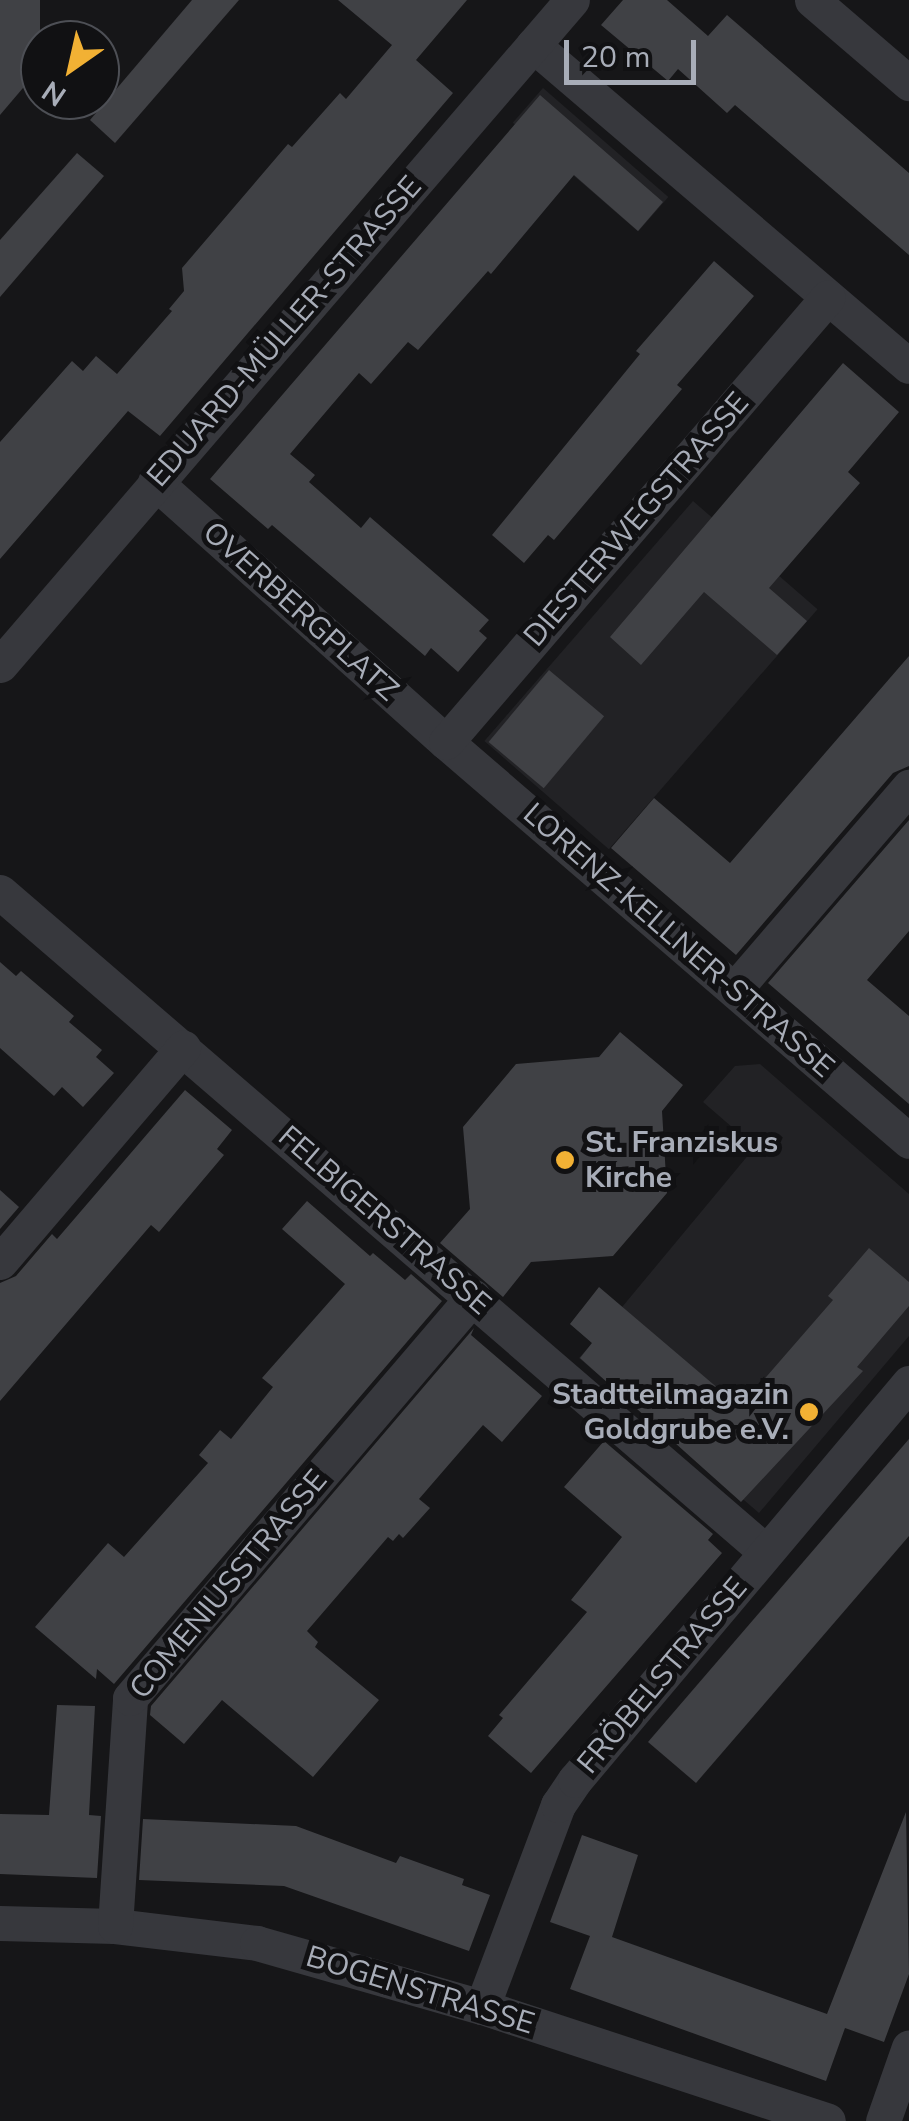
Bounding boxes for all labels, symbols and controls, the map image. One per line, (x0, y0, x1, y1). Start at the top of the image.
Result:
north arrow (20, 20, 120, 120)
scale bar (569, 20, 702, 82)
text: 20 m (581, 37, 650, 78)
text: N (35, 72, 74, 115)
street label: EDUARD-MÜLLER-STRASSE (140, 169, 430, 495)
street label: DIESTERWEGSTRASSE (517, 386, 757, 654)
street label: OVERBERGPLATZ (195, 515, 405, 709)
street label: LORENZ-KELLNER-STRASSE (515, 796, 841, 1086)
street label: FELBIGERSTRASSE (271, 1119, 497, 1323)
place label: St. Franziskus Kirche (585, 1125, 778, 1196)
marker: St. Franziskus Kirche (554, 1149, 576, 1171)
place label: Stadtteilmagazin Goldgrube e.V. (552, 1377, 789, 1448)
marker: Stadtteilmagazin Goldgrube e.V. (798, 1401, 820, 1423)
street label: COMENIUSSTRASSE (123, 1463, 335, 1707)
street label: FRÖBELSTRASSE (571, 1571, 755, 1781)
street label: BOGENSTRASSE (302, 1939, 538, 2043)

